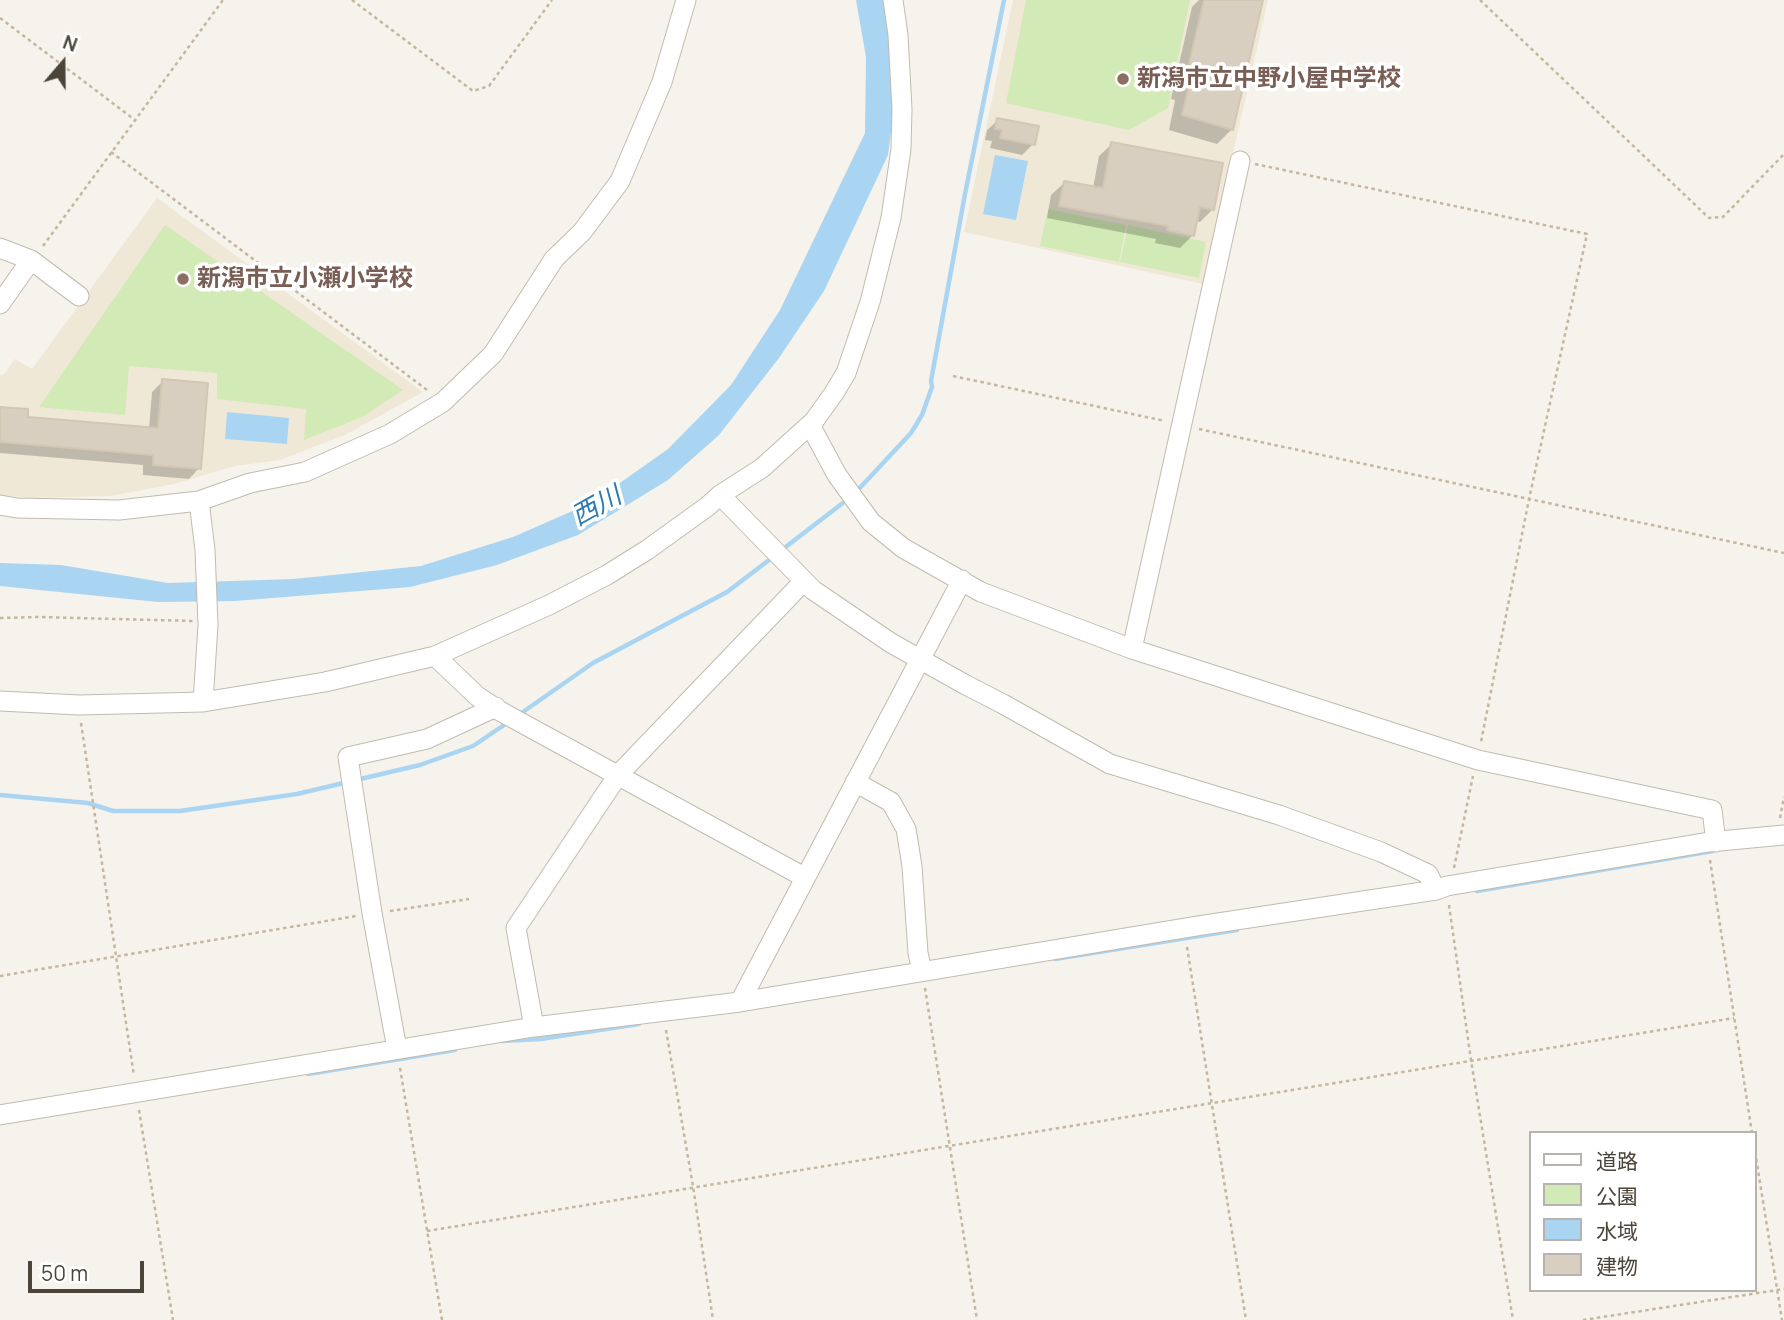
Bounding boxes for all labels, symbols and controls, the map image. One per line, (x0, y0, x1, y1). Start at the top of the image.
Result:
north arrow (28, 28, 98, 98)
text: N (59, 29, 81, 58)
place label: 新潟市立中野小屋中学校 (1137, 65, 1401, 93)
marker: 新潟市立中野小屋中学校 (1115, 71, 1131, 87)
place label: 新潟市立小瀬小学校 (197, 265, 413, 293)
marker: 新潟市立小瀬小学校 (175, 271, 191, 287)
water label: 西川 (567, 481, 627, 533)
legend (1528, 1131, 1756, 1292)
text: 道路 (1596, 1147, 1638, 1175)
text: 公園 (1596, 1182, 1638, 1210)
text: 水域 (1596, 1217, 1638, 1245)
scale bar (32, 1246, 147, 1290)
text: 建物 (1596, 1252, 1638, 1280)
text: 50 m (41, 1259, 88, 1287)

